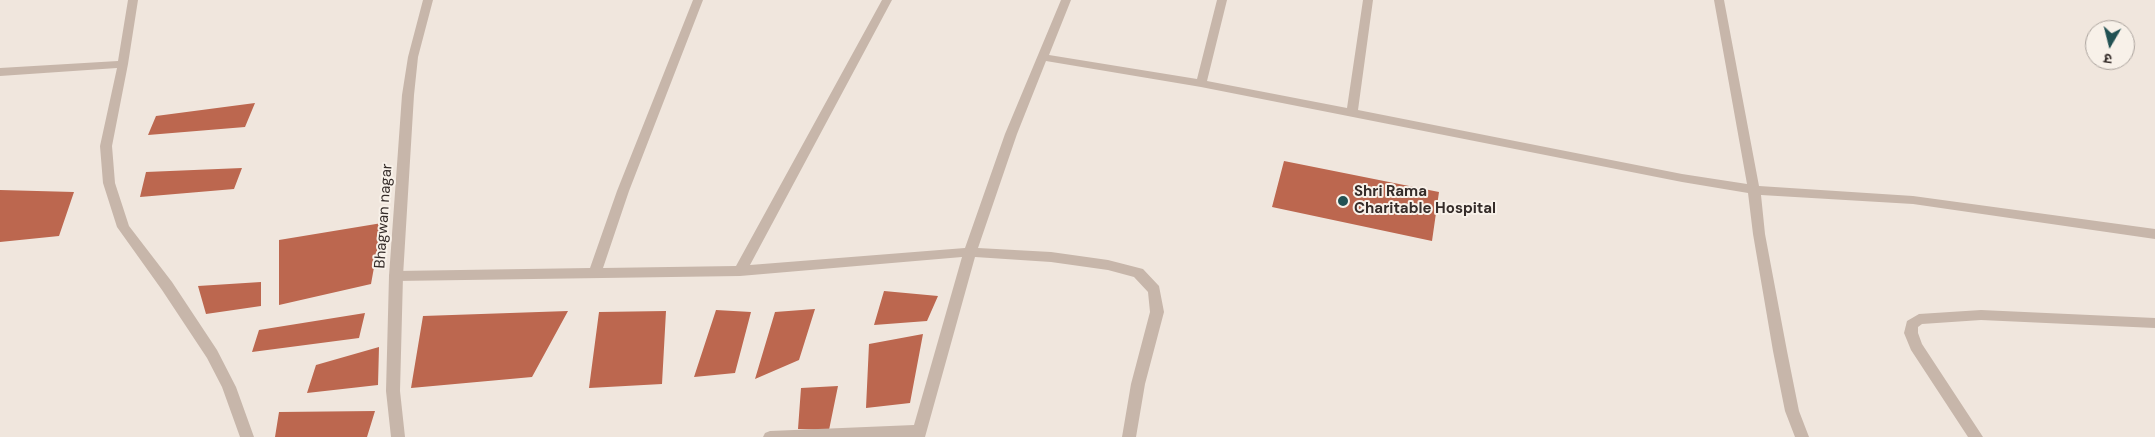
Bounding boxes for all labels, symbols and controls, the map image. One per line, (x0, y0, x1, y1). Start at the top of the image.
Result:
north arrow (2085, 20, 2135, 70)
text: उ (2103, 49, 2113, 68)
street label: Bhagwan nagar (371, 163, 397, 269)
place label: Shri Rama Charitable Hospital (1354, 183, 1496, 218)
marker: Shri Rama Charitable Hospital (1336, 194, 1350, 208)

